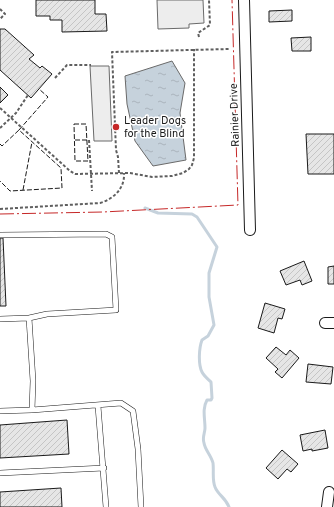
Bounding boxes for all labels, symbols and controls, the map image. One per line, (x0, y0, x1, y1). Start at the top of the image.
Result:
street label: Rainier Drive (227, 83, 243, 147)
place label: Leader Dogs for the Blind (124, 114, 186, 141)
marker: Leader Dogs for the Blind (111, 122, 121, 132)

